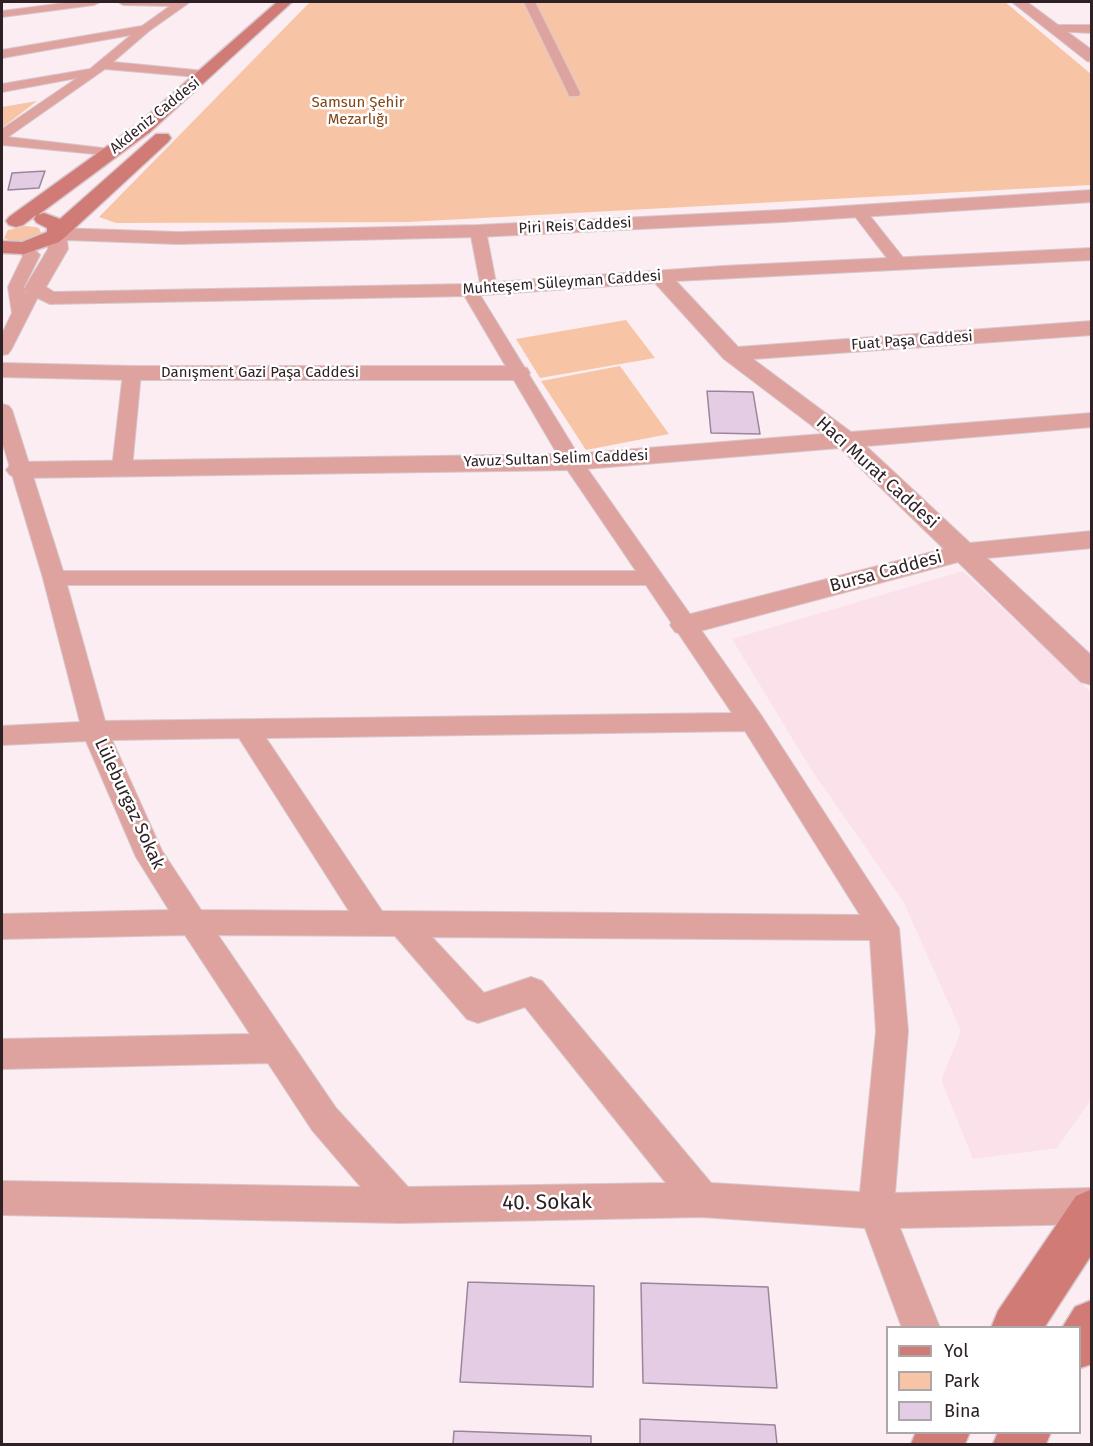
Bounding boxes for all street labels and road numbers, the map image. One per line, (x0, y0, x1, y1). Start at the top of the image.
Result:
street label: Akdeniz Caddesi (106, 74, 204, 158)
street label: Piri Reis Caddesi (518, 214, 632, 238)
street label: Muhteşem Süleyman Caddesi (462, 267, 662, 299)
street label: Fuat Paşa Caddesi (851, 328, 973, 354)
street label: Danışment Gazi Paşa Caddesi (161, 364, 359, 382)
street label: Hacı Murat Caddesi (811, 412, 943, 534)
street label: Yavuz Sultan Selim Caddesi (463, 447, 649, 471)
street label: Bursa Caddesi (827, 547, 945, 597)
street label: Lüleburgaz Sokak (89, 735, 169, 873)
street label: 40. Sokak (502, 1190, 592, 1216)

